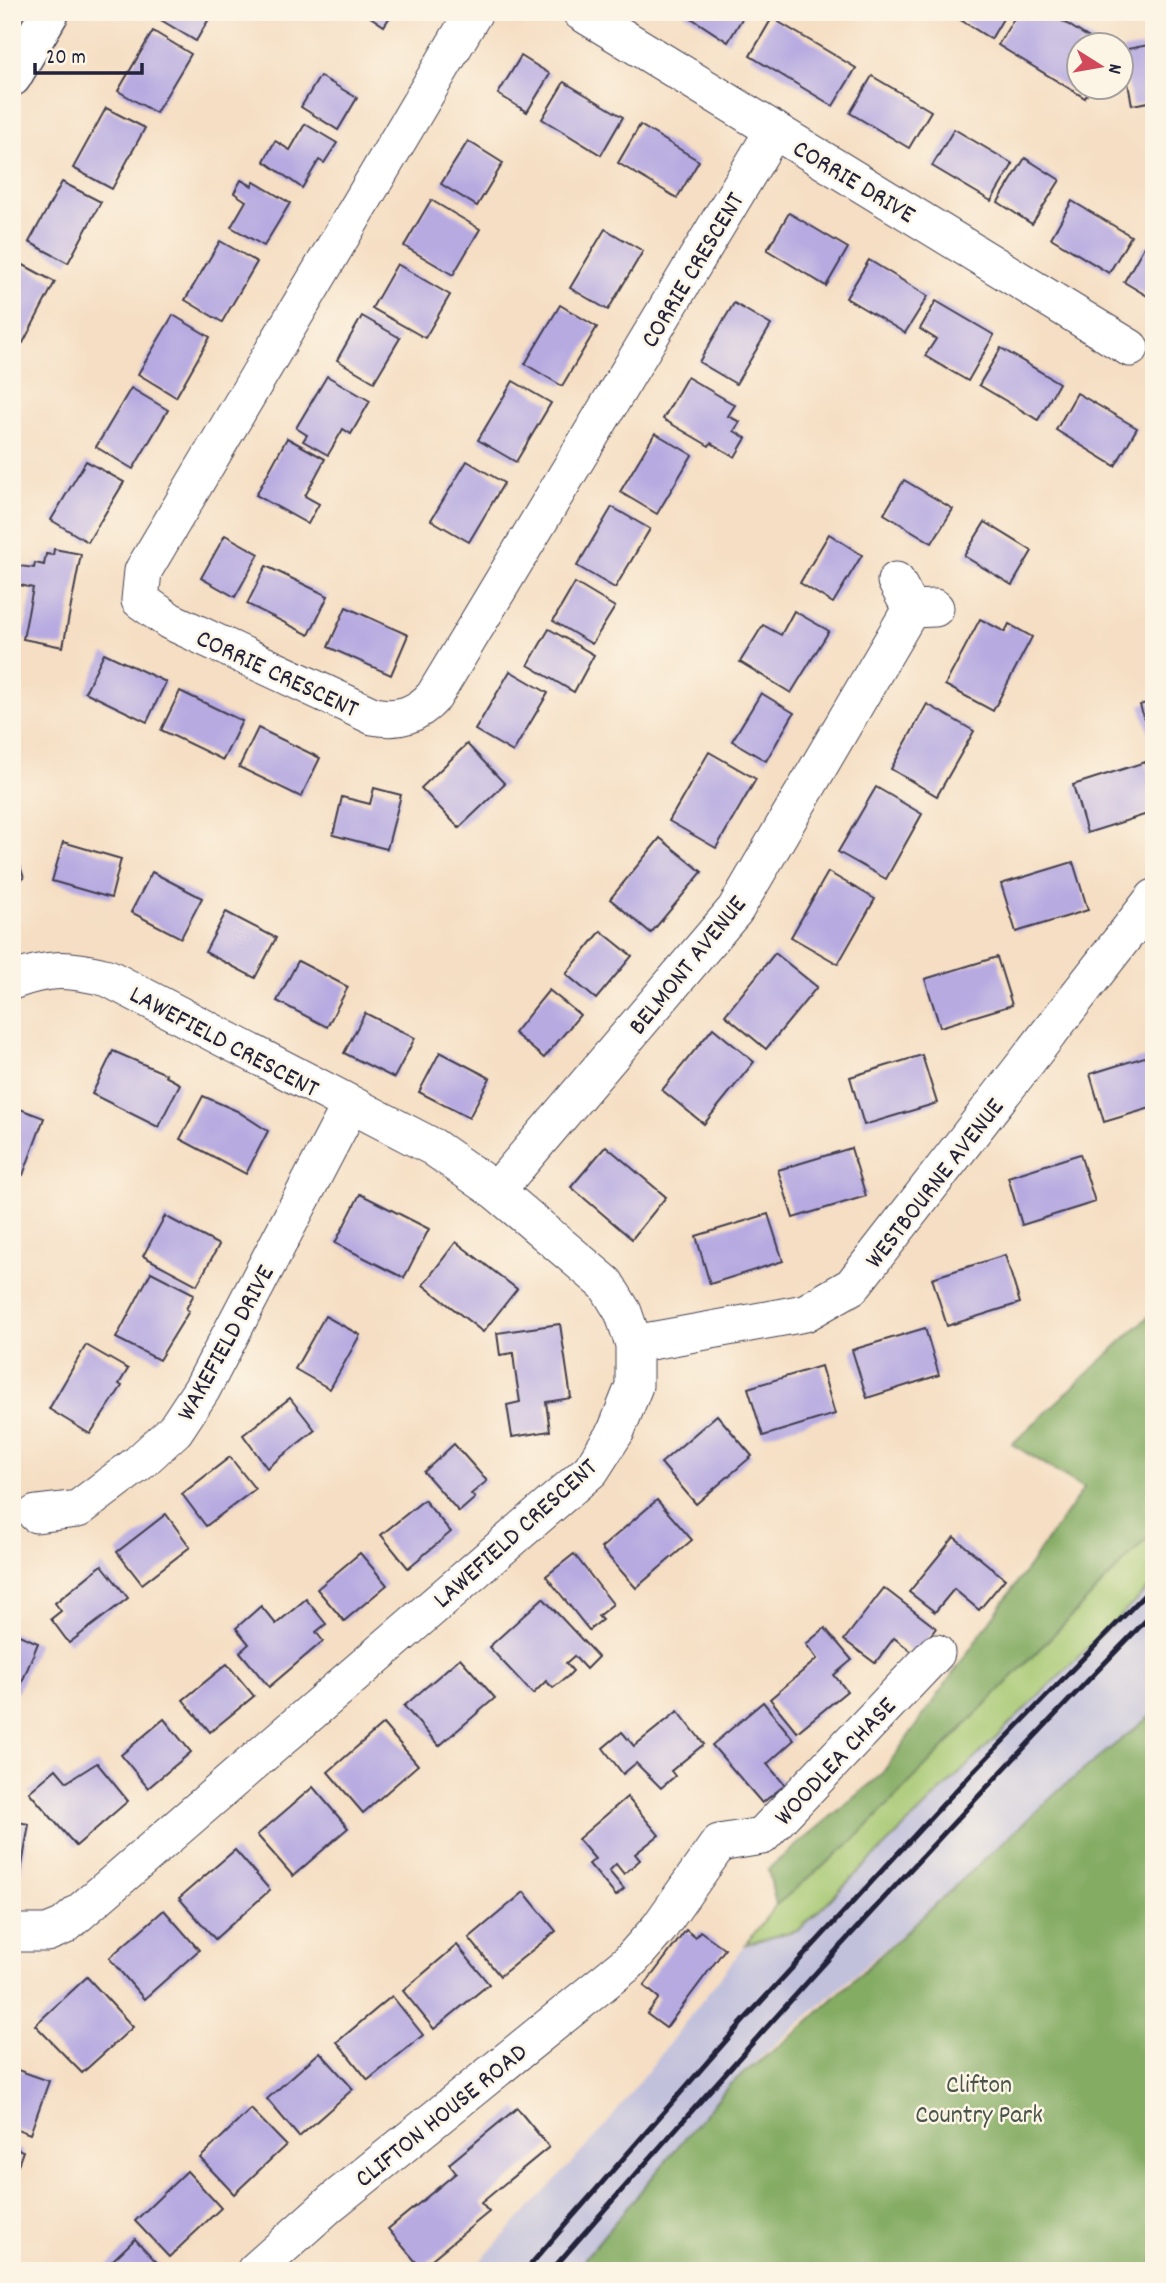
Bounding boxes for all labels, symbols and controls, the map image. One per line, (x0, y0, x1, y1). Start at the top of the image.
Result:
scale bar (35, 32, 142, 76)
north arrow (1064, 32, 1134, 102)
text: 20 m (46, 44, 86, 74)
text: N (1099, 61, 1127, 76)
street label: CORRIE DRIVE (785, 132, 922, 234)
street label: CORRIE CRESCENT (633, 186, 755, 356)
street label: CORRIE CRESCENT (189, 621, 364, 729)
street label: BELMONT AVENUE (621, 888, 757, 1044)
street label: LAWEFIELD CRESCENT (122, 978, 325, 1109)
street label: WESTBOURNE AVENUE (857, 1091, 1014, 1277)
street label: WAKEFIELD DRIVE (169, 1259, 285, 1428)
street label: LAWEFIELD CRESCENT (426, 1450, 607, 1619)
street label: WOODLEA CHASE (767, 1690, 906, 1835)
street label: CLIFTON HOUSE ROAD (348, 2035, 536, 2198)
park label: Clifton Country Park (915, 2068, 1043, 2135)

